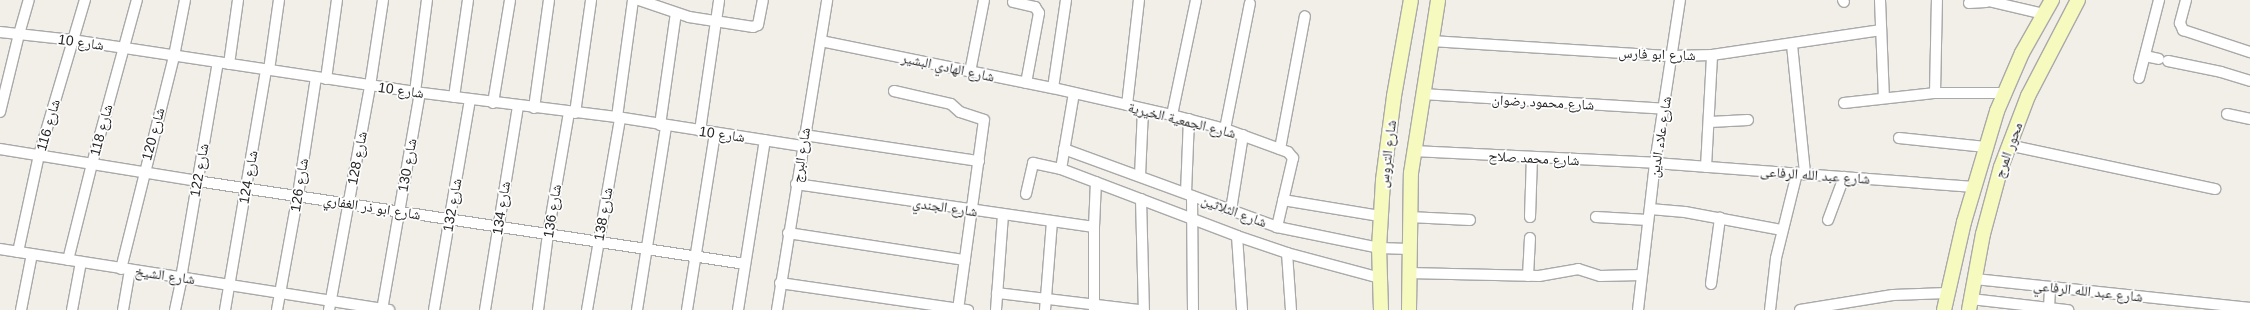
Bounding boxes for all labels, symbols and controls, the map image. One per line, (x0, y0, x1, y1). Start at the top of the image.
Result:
street label: شارع 10 (57, 30, 105, 54)
street label: شارع ابو فارس (1618, 44, 1696, 64)
street label: شارع الهادي البشير (900, 49, 996, 85)
street label: شارع 10 (377, 78, 425, 102)
street label: شارع محمود رضوان (1491, 91, 1595, 113)
street label: شارع علاء الدين (1645, 95, 1675, 179)
street label: شارع 116 (33, 97, 63, 153)
street label: شارع الجمعية الخيرية (1126, 98, 1238, 142)
street label: شارع 118 (86, 102, 116, 158)
street label: شارع 120 (138, 106, 168, 162)
street label: شارع التروس (1375, 119, 1399, 189)
street label: محور المرج (1990, 120, 2026, 180)
street label: شارع 10 (698, 122, 746, 146)
street label: شارع البرج (788, 126, 814, 184)
street label: شارع 128 (344, 130, 370, 186)
street label: شارع 130 (394, 137, 420, 193)
street label: شارع 122 (186, 142, 212, 198)
street label: شارع محمد صلاح (1488, 147, 1580, 169)
street label: شارع 124 (235, 149, 261, 205)
street label: شارع 126 (286, 157, 312, 213)
street label: شارع عبد الله الرفاعى (1759, 163, 1871, 187)
street label: شارع 132 (439, 177, 465, 233)
street label: شارع 134 (488, 180, 514, 236)
street label: شارع 136 (539, 183, 565, 239)
street label: شارع 138 (590, 186, 616, 242)
street label: شارع ابو ذر الغفاري (322, 191, 422, 223)
street label: شارع الثلاثين (1199, 191, 1269, 231)
street label: شارع الجندي (911, 194, 979, 220)
street label: شارع الشيخ (134, 262, 196, 288)
street label: شارع عبد الله الرفاعي (2032, 277, 2144, 305)

